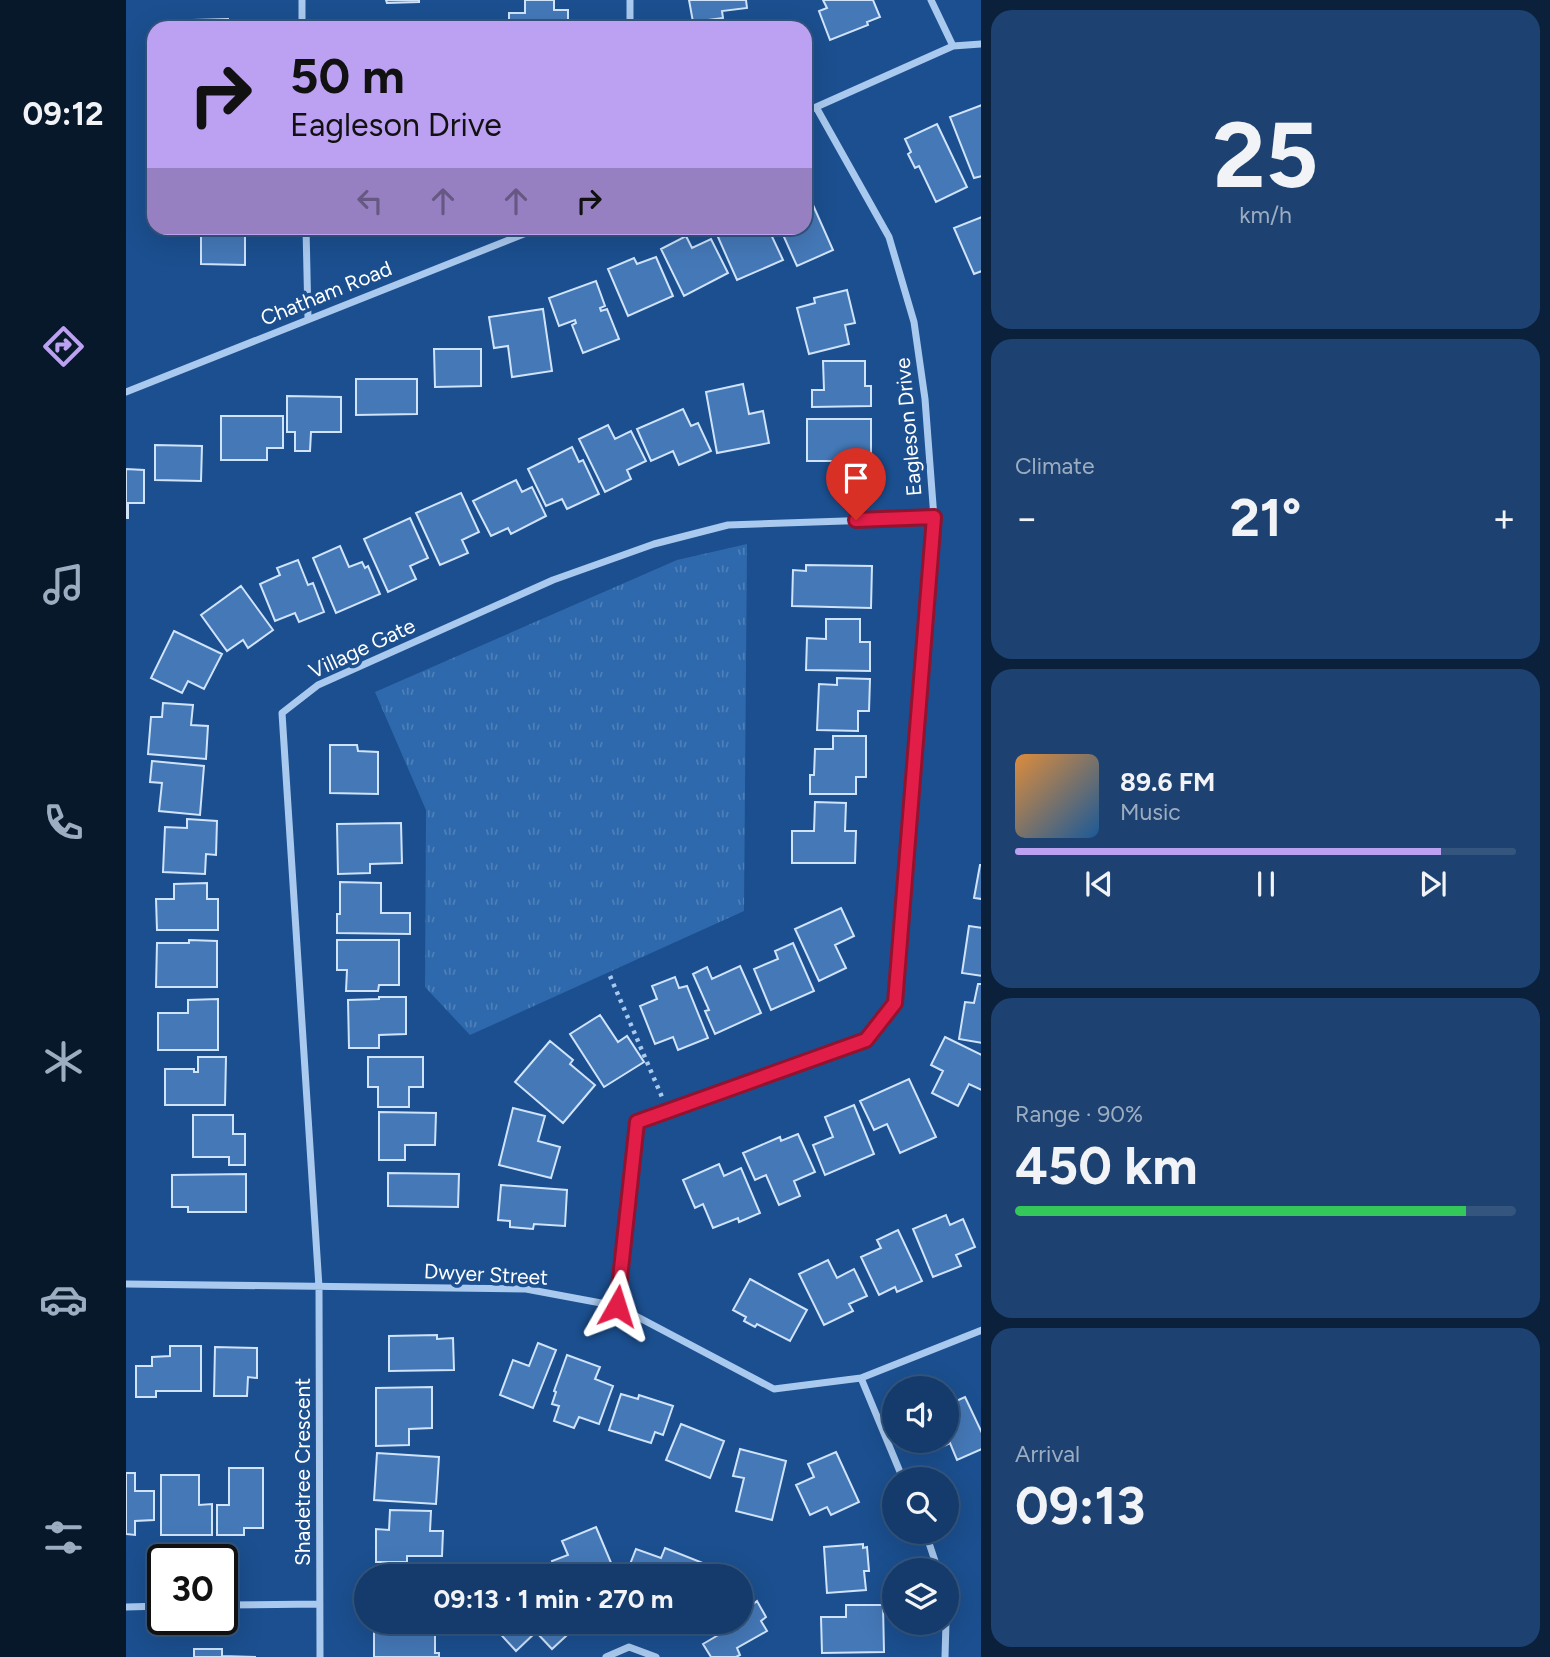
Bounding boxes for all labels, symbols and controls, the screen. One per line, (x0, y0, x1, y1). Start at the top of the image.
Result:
text: 50 m (290, 46, 405, 105)
icon: right (175, 49, 266, 140)
text: 09:12 (23, 95, 103, 133)
text: 25 (1213, 101, 1318, 210)
text: Eagleson Drive (290, 106, 502, 144)
icon: left (351, 182, 389, 220)
icon: ahead (424, 182, 462, 220)
icon: ahead (497, 182, 535, 220)
icon: right (570, 182, 608, 220)
text: km/h (1239, 201, 1292, 229)
street label: Chatham Road (257, 255, 395, 331)
icon: directions (39, 322, 88, 371)
street label: Eagleson Drive (889, 357, 927, 497)
pin (826, 448, 886, 520)
text: Climate (1015, 452, 1094, 480)
icon: arrive (837, 459, 875, 497)
text: 21° (1230, 487, 1301, 549)
text: − (1015, 495, 1039, 541)
text: + (1492, 495, 1516, 541)
icon: music (39, 560, 88, 609)
street label: Village Gate (305, 612, 419, 684)
text: 89.6 FM (1120, 766, 1215, 798)
icon: phone (39, 798, 88, 847)
text: Music (1120, 798, 1181, 826)
icon: previous (1080, 865, 1118, 903)
icon: pause (1247, 865, 1285, 903)
icon: next (1414, 865, 1452, 903)
icon: climate (39, 1037, 88, 1086)
text: Range · 90% (1015, 1100, 1143, 1128)
text: 450 km (1015, 1135, 1198, 1197)
street label: Dwyer Street (423, 1258, 549, 1290)
position arrow (580, 1269, 654, 1343)
icon: car (39, 1275, 88, 1324)
map controls (882, 1376, 959, 1635)
button: sound (882, 1376, 959, 1453)
street label: Shadetree Crescent (290, 1378, 315, 1566)
text: Arrival (1015, 1440, 1080, 1468)
button: search (882, 1467, 959, 1544)
text: 09:13 (1015, 1475, 1145, 1537)
icon: filters (39, 1513, 88, 1562)
speed limit sign: 30 (147, 1544, 238, 1635)
button: layers (882, 1558, 959, 1635)
text: 09:13 · 1 min · 270 m (433, 1583, 674, 1615)

